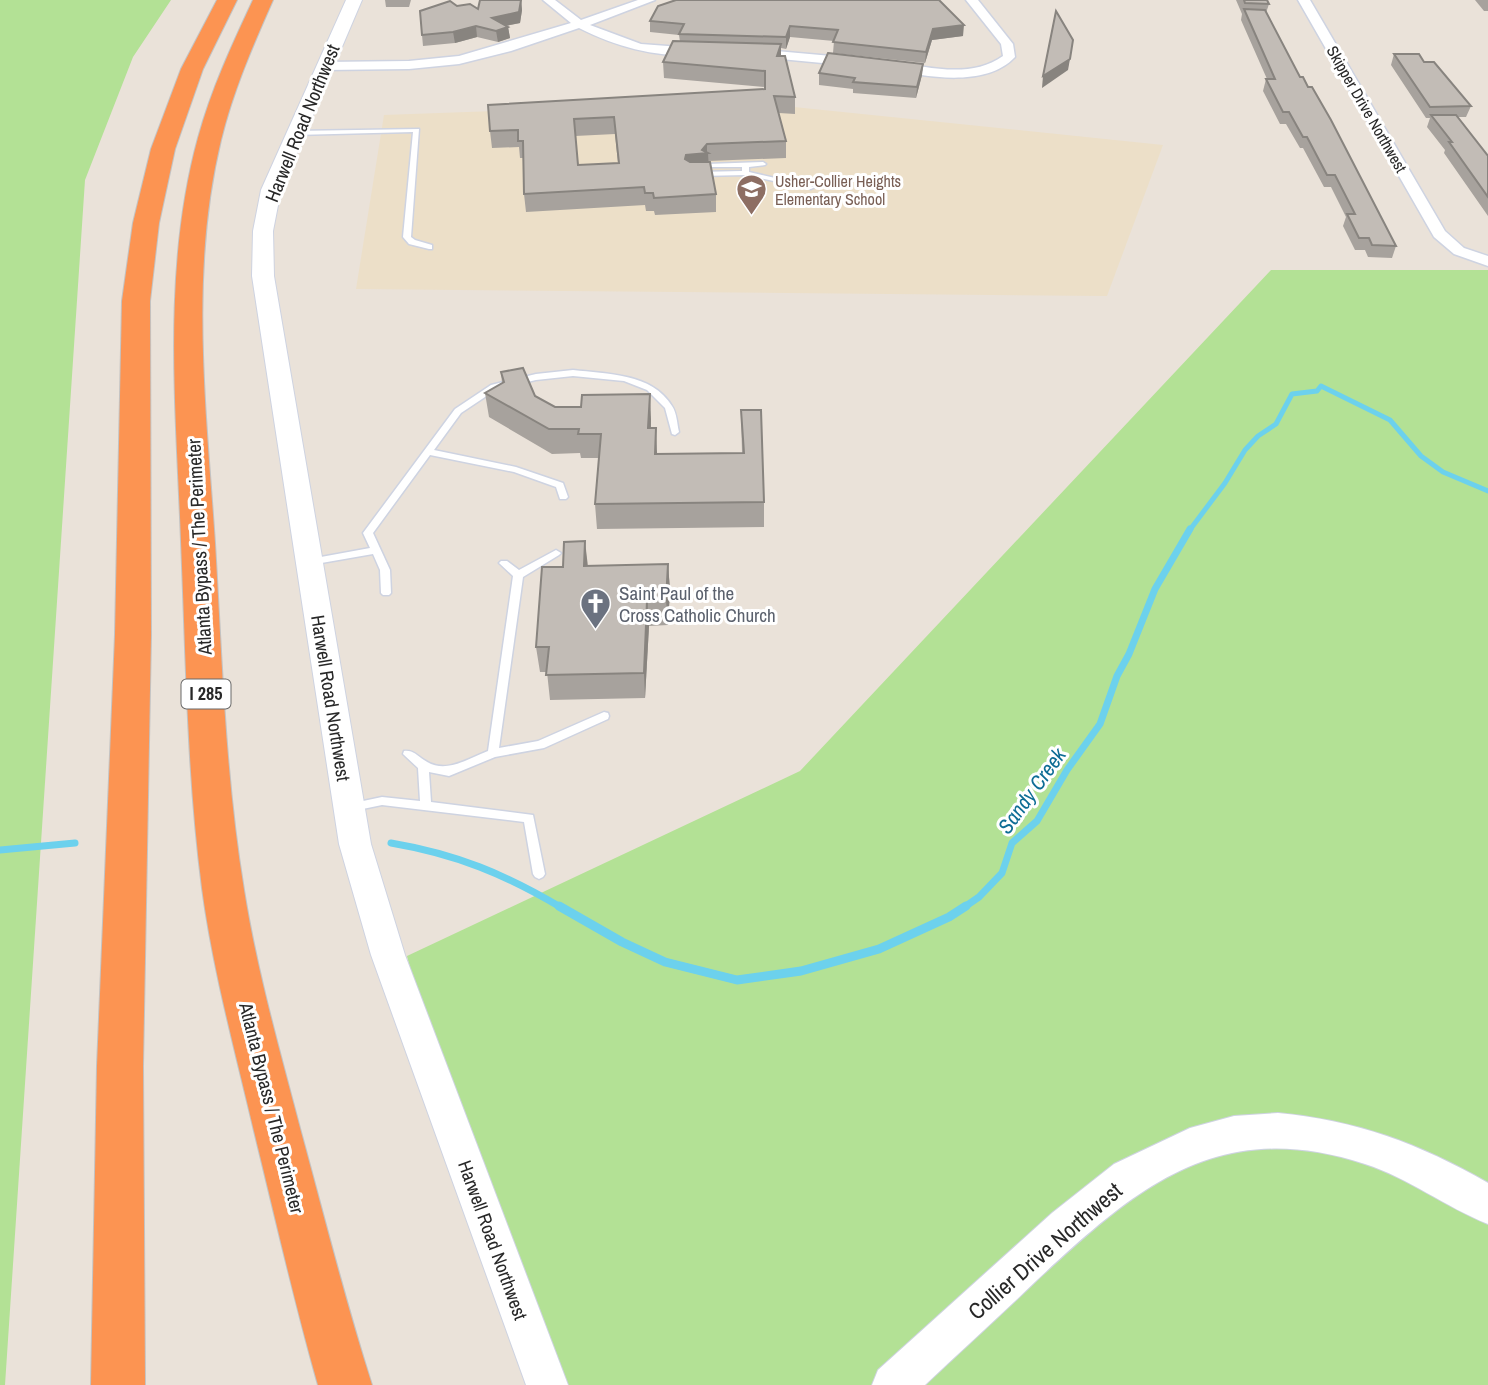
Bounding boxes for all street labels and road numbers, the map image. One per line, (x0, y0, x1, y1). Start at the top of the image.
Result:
street label: Harwell Road Northwest (258, 40, 346, 206)
street label: Skipper Drive Northwest (1322, 42, 1412, 177)
street label: Atlanta Bypass / The Perimeter (180, 438, 218, 657)
street label: Harwell Road Northwest (305, 613, 357, 784)
road number: I 285 (182, 680, 230, 708)
street label: Atlanta Bypass / The Perimeter (233, 999, 311, 1217)
street label: Harwell Road Northwest (452, 1157, 534, 1324)
street label: Collier Drive Northwest (961, 1175, 1128, 1326)

